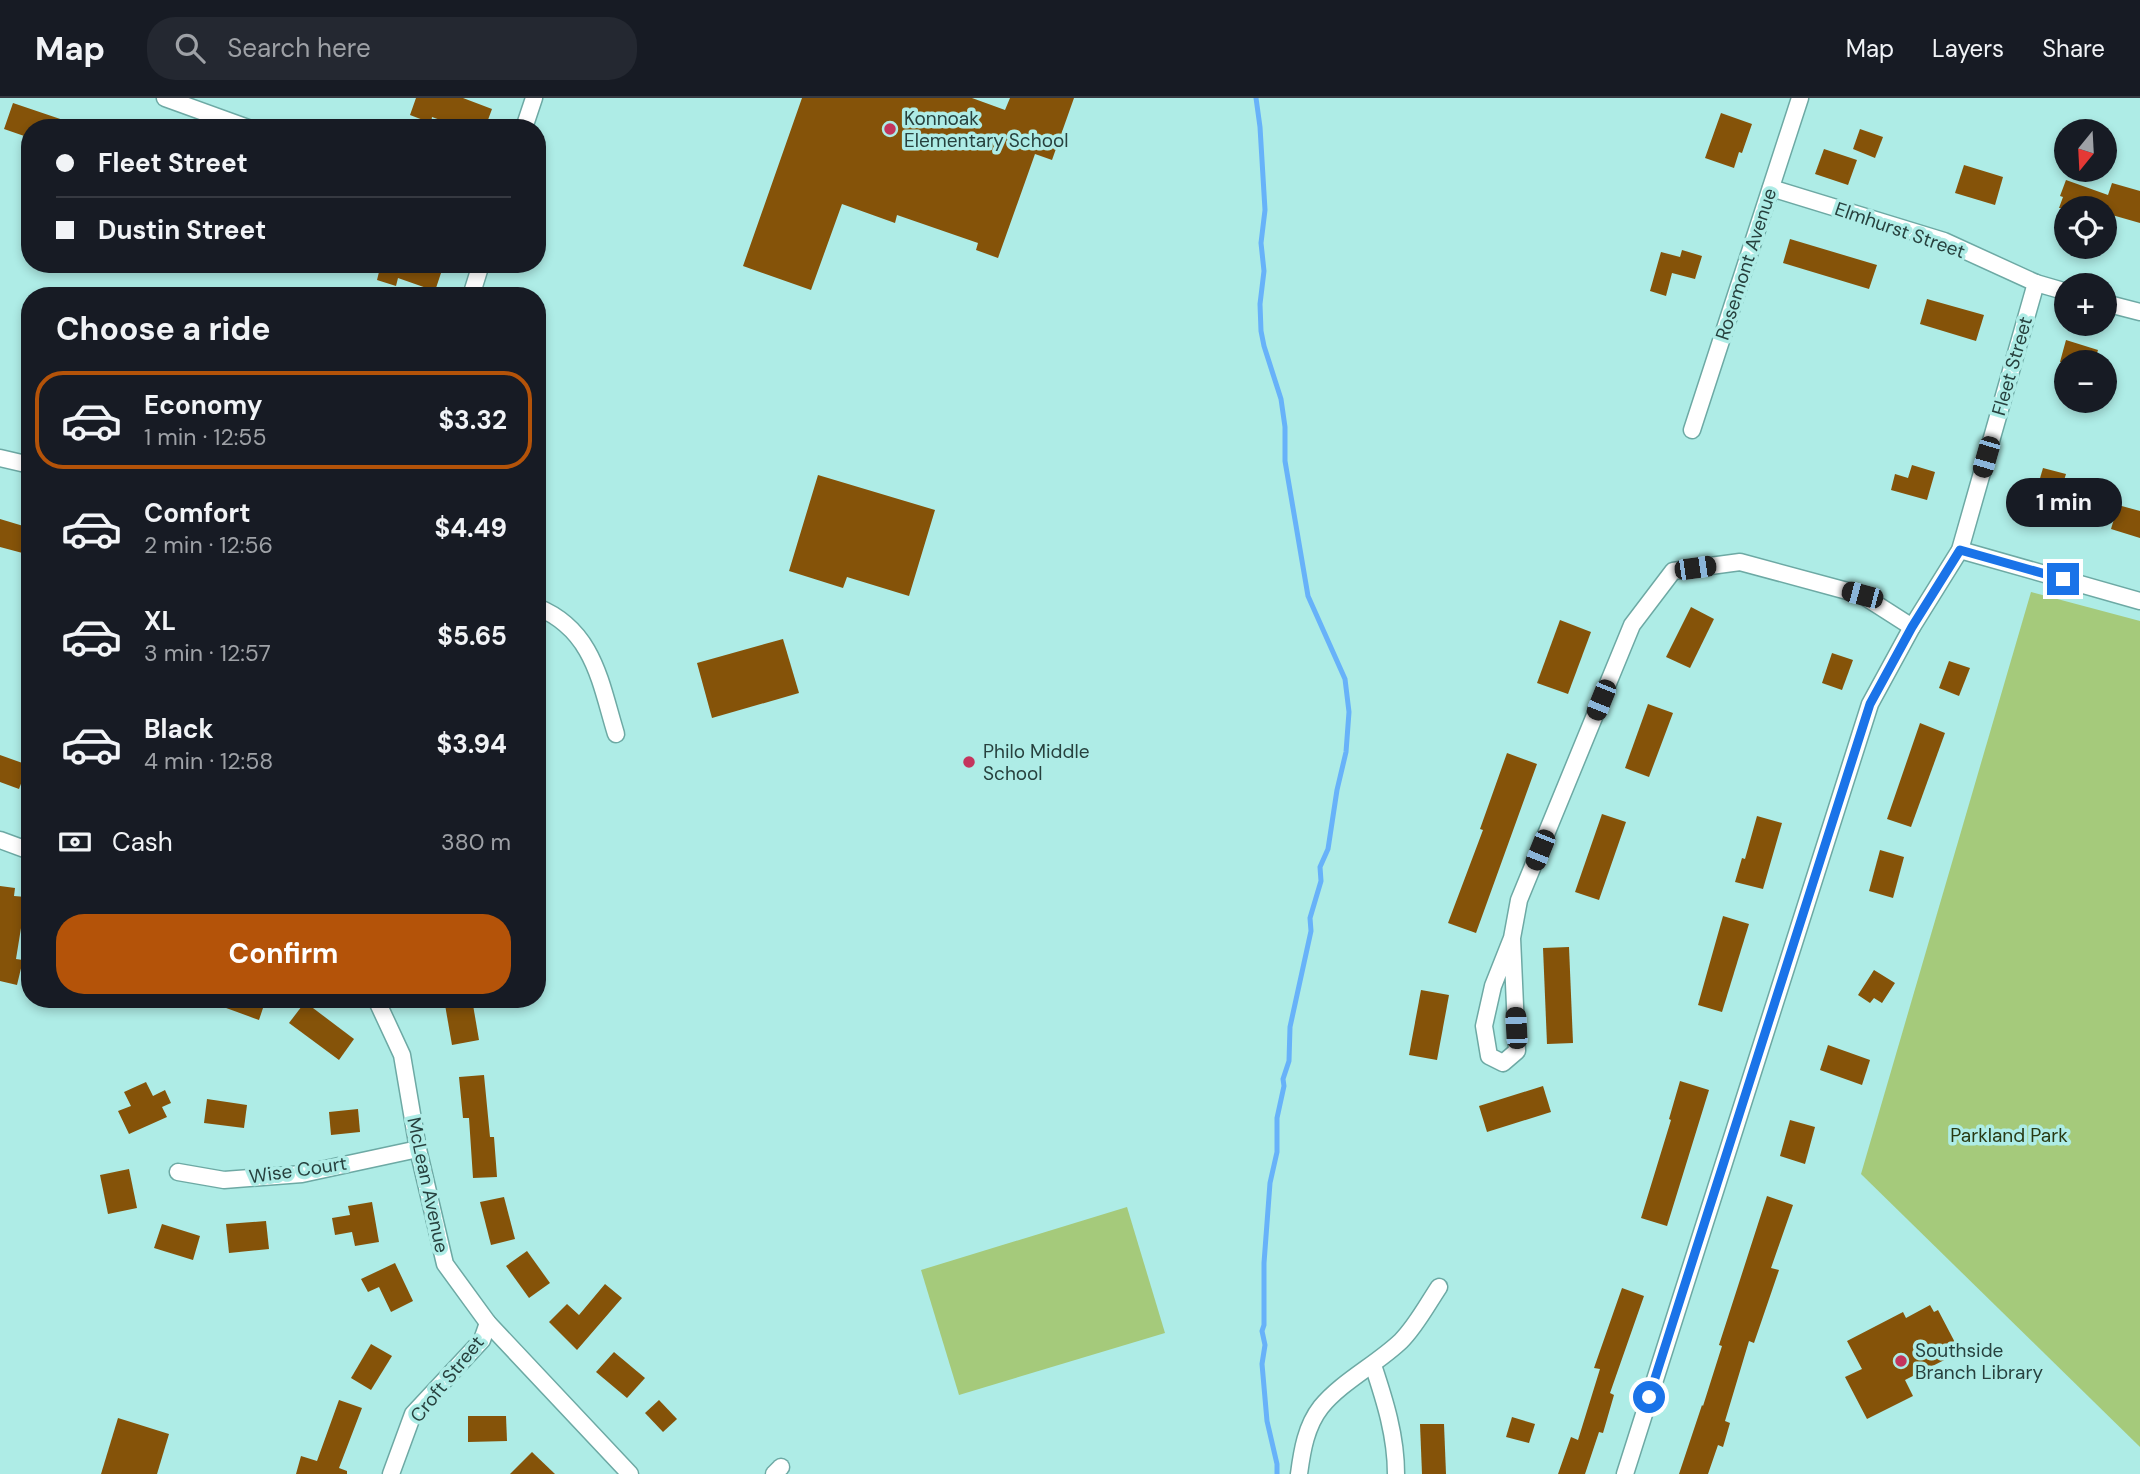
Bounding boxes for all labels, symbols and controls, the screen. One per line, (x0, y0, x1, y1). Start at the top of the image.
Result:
search box (147, 17, 637, 80)
text: Map (35, 27, 105, 70)
icon: search (171, 29, 209, 67)
text: Search here (227, 31, 371, 65)
text: Map (1846, 33, 1894, 64)
text: Layers (1932, 33, 2004, 64)
text: Share (2042, 33, 2105, 64)
place label: Konnoak Elementary School (904, 106, 1068, 153)
north arrow (2054, 119, 2118, 182)
map controls (2054, 119, 2117, 413)
marker: Konnoak Elementary School (882, 121, 898, 137)
text: Fleet Street (98, 146, 248, 180)
street label: Rosemont Avenue (1710, 185, 1782, 343)
street label: Elmhurst Street (1832, 196, 1968, 264)
button: locate (2054, 196, 2117, 259)
text: Dustin Street (98, 213, 266, 247)
button: + (2054, 273, 2117, 336)
text: Choose a ride (56, 308, 271, 350)
street label: Fleet Street (1986, 314, 2038, 418)
button: − (2054, 350, 2117, 413)
text: Economy (144, 388, 262, 422)
icon: car (60, 389, 123, 452)
text: $3.32 (438, 403, 507, 437)
text: 1 min · 12:55 (144, 422, 266, 452)
car (1971, 434, 2002, 480)
callout: 1 min (2005, 477, 2121, 526)
text: 1 min (2036, 487, 2092, 517)
text: Comfort (144, 496, 250, 530)
icon: car (60, 497, 123, 560)
text: $4.49 (434, 511, 507, 545)
text: 2 min · 12:56 (144, 530, 273, 560)
car (1673, 555, 1718, 581)
route end (2047, 563, 2079, 595)
car (1839, 579, 1886, 611)
text: XL (144, 604, 176, 638)
icon: car (60, 605, 123, 668)
text: $5.65 (437, 619, 507, 653)
text: 3 min · 12:57 (144, 638, 271, 668)
car (1584, 677, 1619, 723)
text: Black (144, 712, 214, 746)
icon: car (60, 713, 123, 776)
text: $3.94 (436, 727, 507, 761)
place label: Philo Middle School (983, 739, 1089, 786)
text: 4 min · 12:58 (144, 746, 273, 776)
marker: Philo Middle School (961, 754, 977, 770)
icon: cash (56, 823, 94, 861)
text: Cash (112, 825, 173, 859)
text: 380 m (441, 827, 511, 857)
car (1523, 827, 1558, 873)
button: Confirm (56, 914, 511, 994)
car (1505, 1006, 1528, 1050)
street label: McLean Avenue (401, 1115, 455, 1255)
park label: Parkland Park (1950, 1123, 2068, 1148)
street label: Wise Court (247, 1151, 349, 1189)
street label: Croft Street (404, 1331, 490, 1427)
place label: Southside Branch Library (1915, 1338, 2043, 1385)
marker: Southside Branch Library (1893, 1353, 1909, 1369)
route start (1633, 1381, 1665, 1413)

